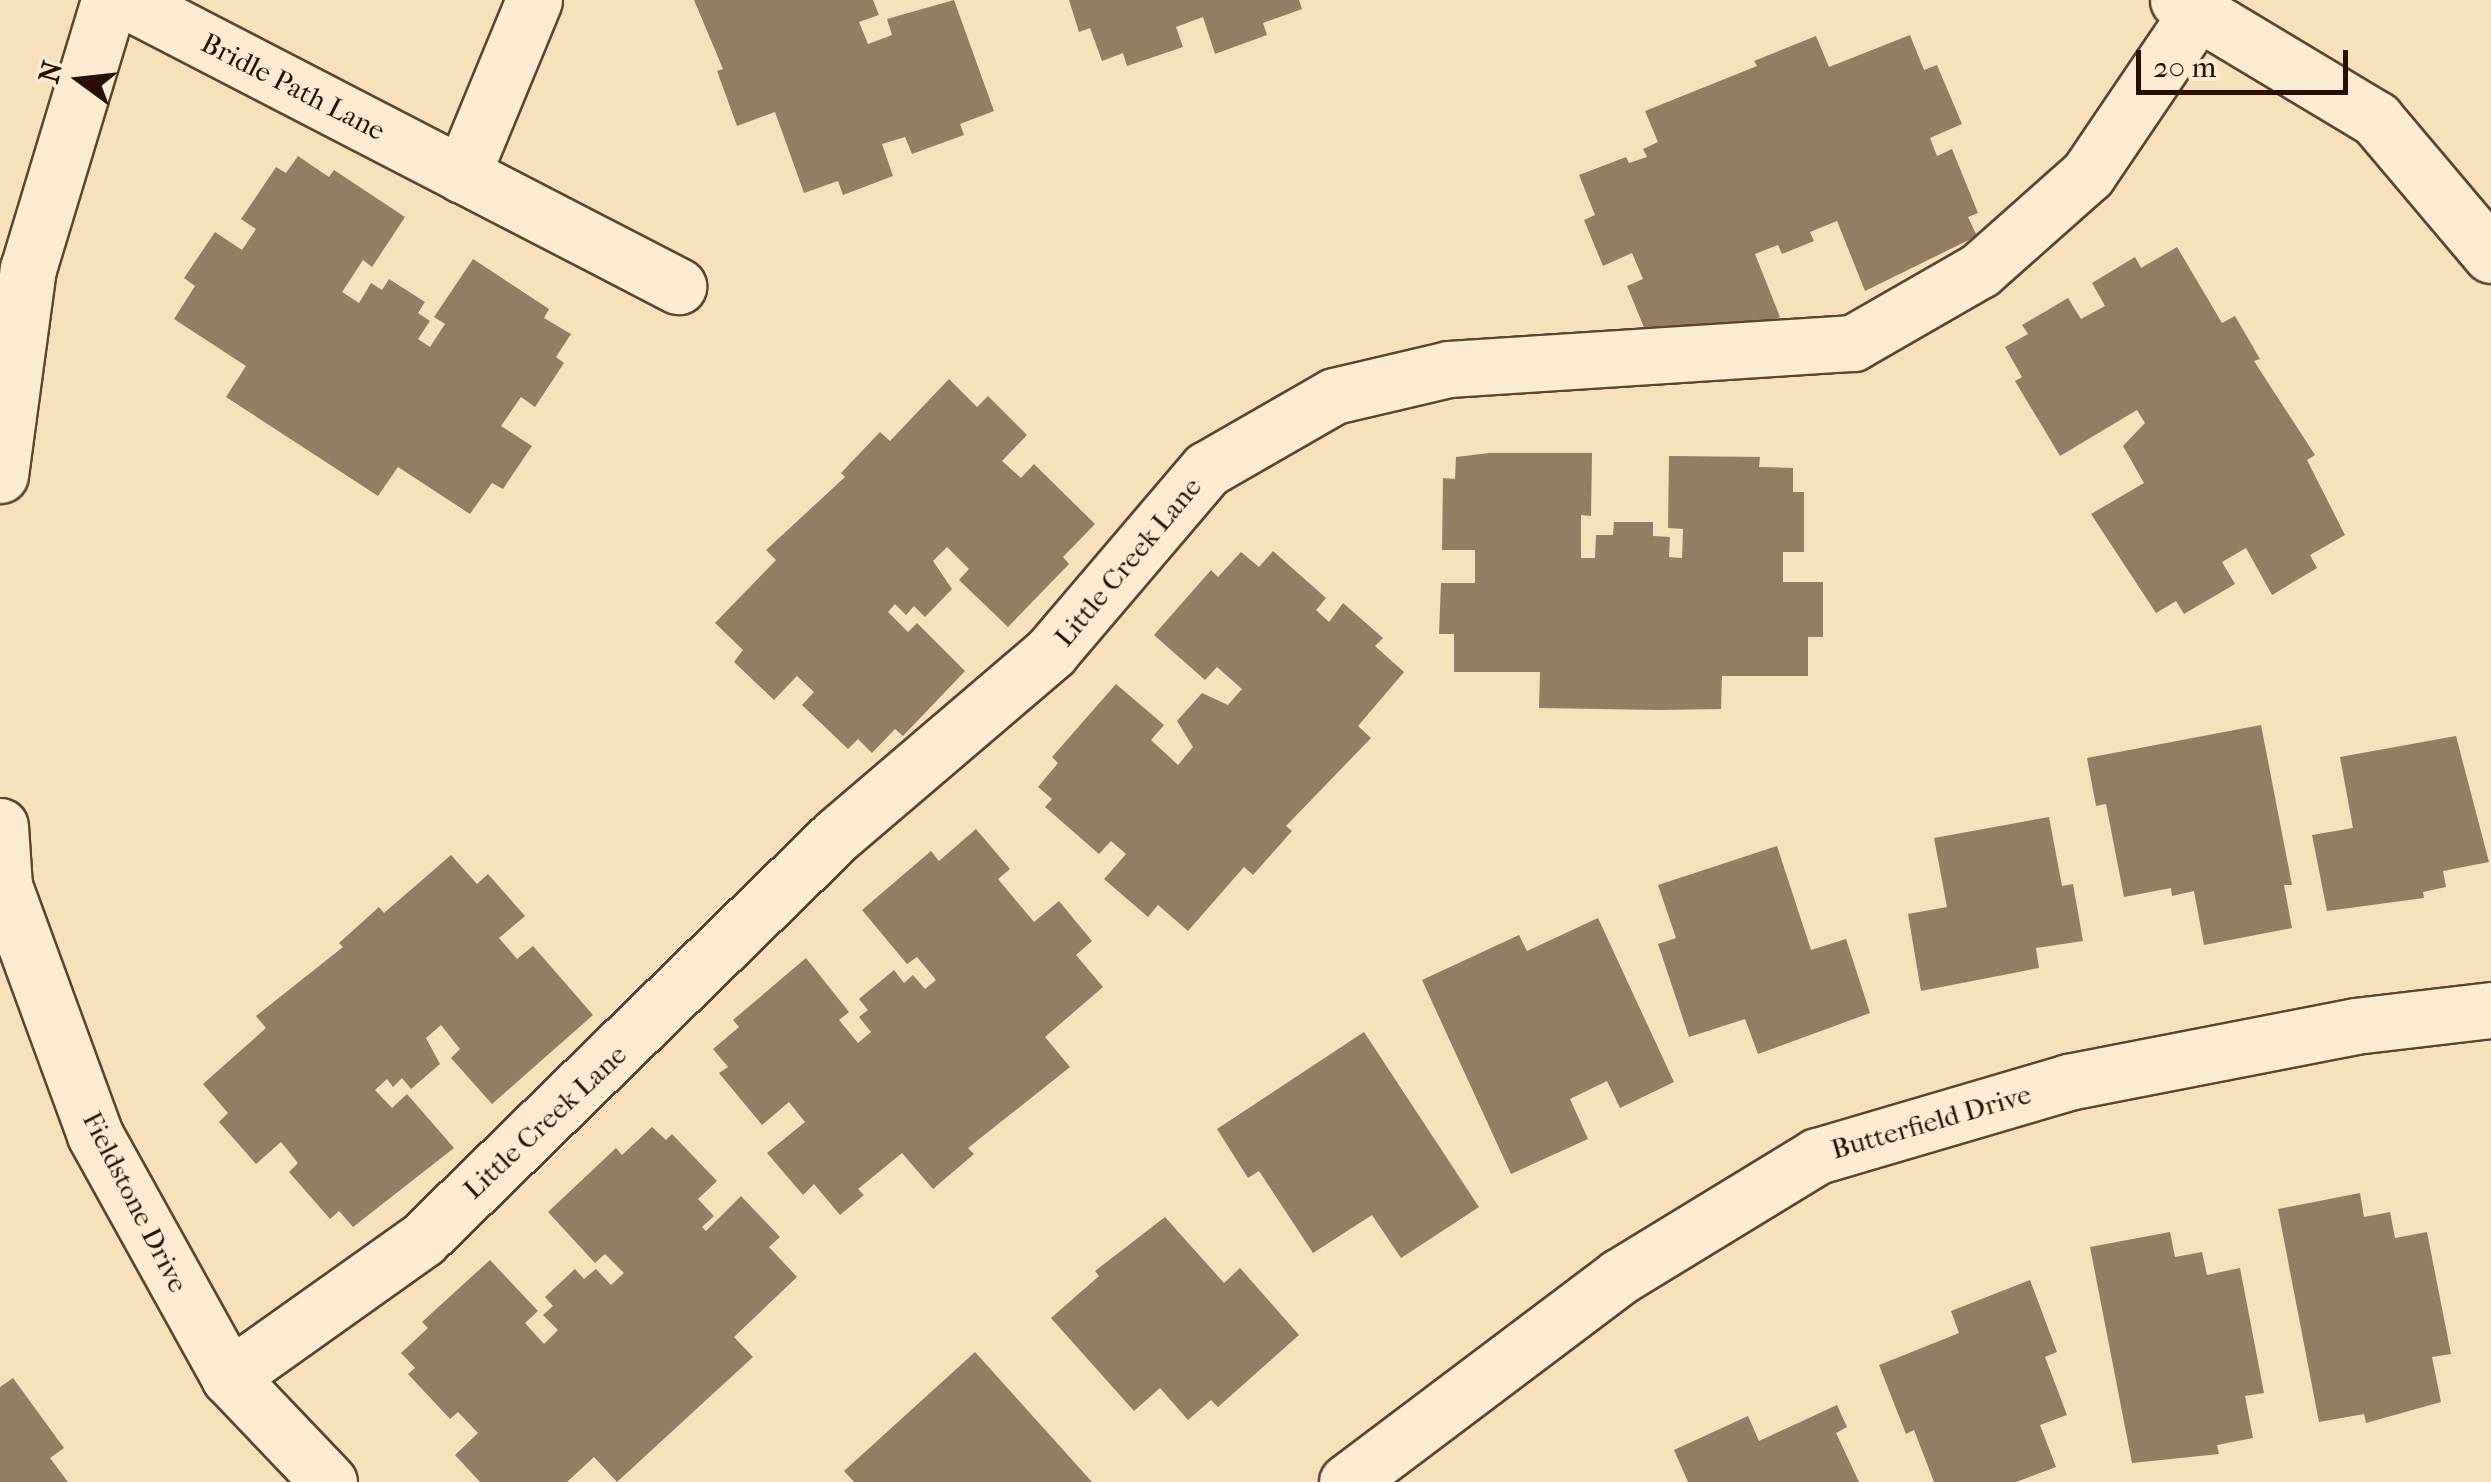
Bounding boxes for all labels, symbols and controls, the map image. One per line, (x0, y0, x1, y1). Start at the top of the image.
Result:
street label: Bridle Path Lane (195, 26, 391, 148)
north arrow (30, 30, 130, 130)
scale bar (2141, 30, 2354, 92)
text: 20 m (2153, 50, 2216, 85)
text: N (32, 58, 69, 87)
street label: Little Creek Lane (1047, 470, 1209, 654)
street label: Little Creek Lane (456, 1038, 634, 1206)
street label: Butterfield Drive (1827, 1077, 2035, 1167)
street label: Fieldstone Drive (75, 1106, 195, 1298)

